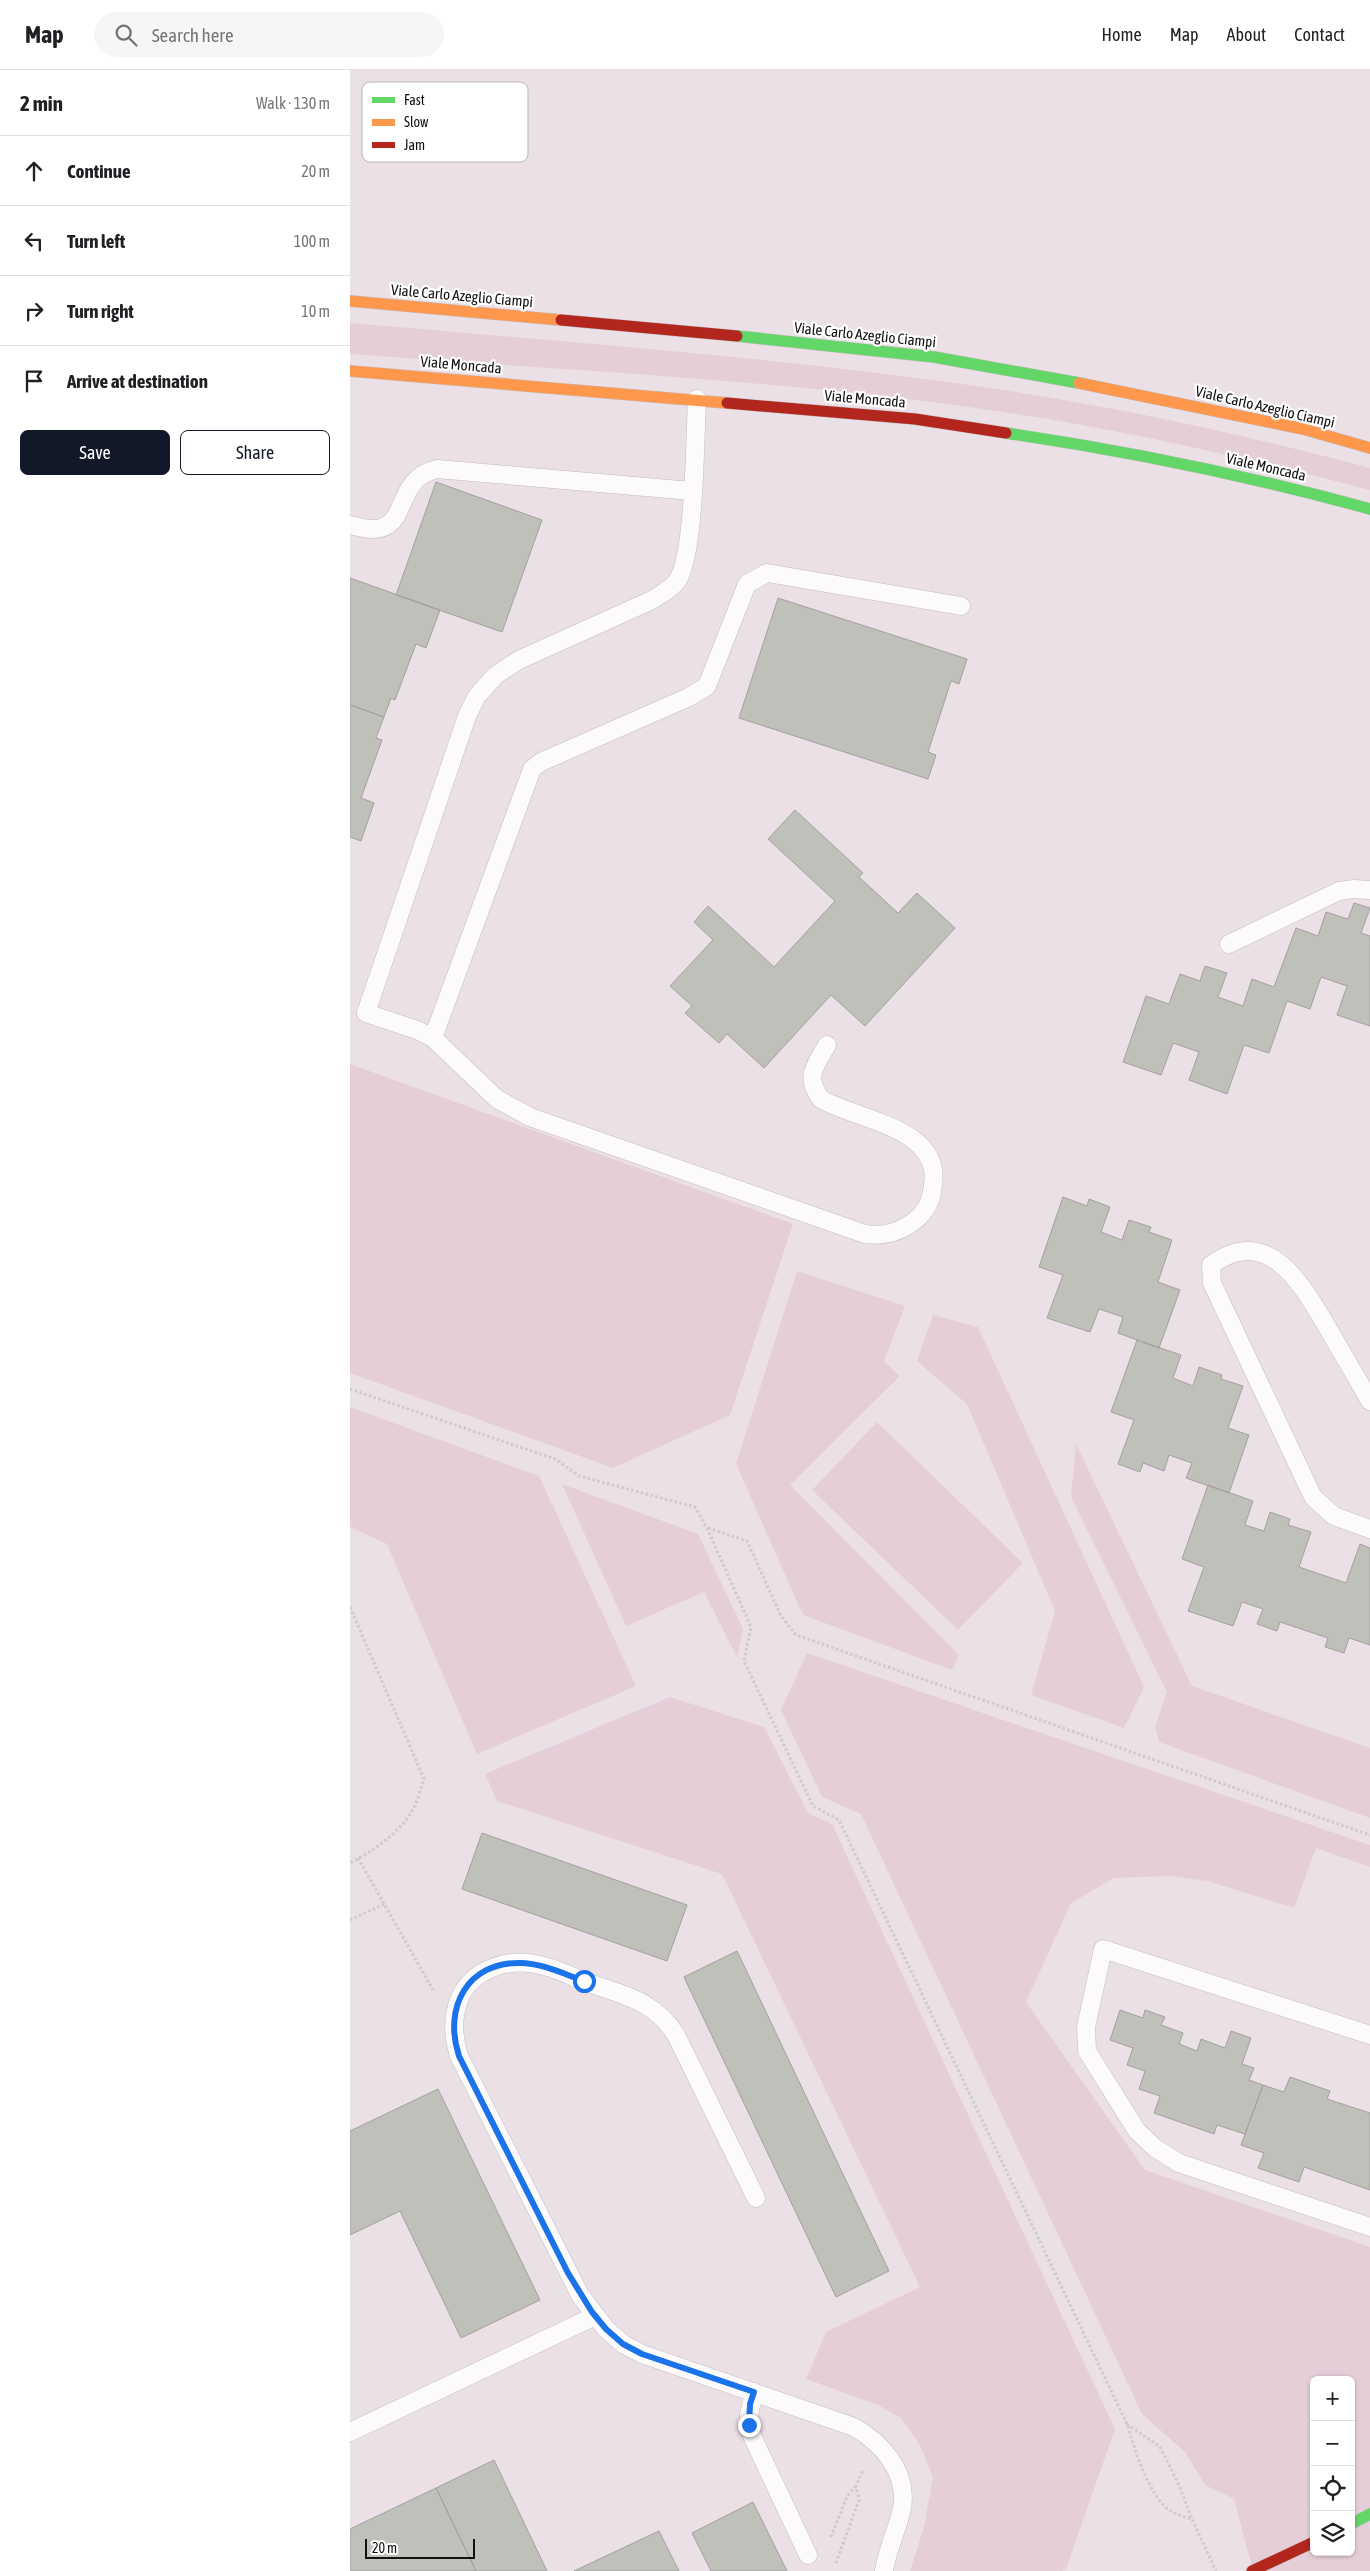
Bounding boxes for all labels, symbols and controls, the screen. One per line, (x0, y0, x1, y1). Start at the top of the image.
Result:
search box (94, 12, 444, 57)
text: Map (25, 21, 64, 48)
icon: search (112, 21, 140, 49)
text: Search here (152, 24, 234, 46)
text: Home (1102, 24, 1142, 45)
text: Map (1170, 24, 1199, 45)
text: About (1227, 24, 1266, 45)
text: Contact (1294, 24, 1345, 45)
legend (362, 82, 528, 162)
text: 2 min (20, 91, 63, 115)
text: Fast (404, 92, 425, 108)
text: Walk · 130 m (256, 94, 330, 112)
text: Slow (404, 114, 429, 130)
text: Jam (404, 137, 425, 153)
icon: ahead (20, 157, 48, 185)
text: Continue (67, 160, 131, 182)
text: 20 m (301, 162, 330, 180)
icon: left (20, 227, 48, 255)
text: Turn left (67, 230, 125, 252)
text: 100 m (294, 232, 330, 250)
street label: Viale Carlo Azeglio Ciampi (390, 281, 534, 310)
icon: right (20, 297, 48, 325)
text: Turn right (67, 300, 134, 322)
text: 10 m (301, 302, 330, 320)
street label: Viale Carlo Azeglio Ciampi (793, 319, 937, 350)
street label: Viale Moncada (420, 352, 502, 377)
icon: arrive (20, 367, 48, 395)
text: Arrive at destination (67, 370, 208, 392)
street label: Viale Carlo Azeglio Ciampi (1194, 382, 1336, 431)
street label: Viale Moncada (824, 386, 906, 411)
button: Save (20, 430, 170, 475)
button: Share (180, 430, 330, 475)
street label: Viale Moncada (1225, 449, 1308, 484)
route start (573, 1970, 596, 1993)
map controls (1310, 2376, 1355, 2556)
button: + (1310, 2376, 1355, 2421)
route end (738, 2414, 761, 2437)
button: − (1310, 2421, 1355, 2466)
button: locate (1310, 2466, 1355, 2511)
button: layers (1310, 2511, 1355, 2556)
scale bar (365, 2536, 475, 2559)
text: 20 m (372, 2540, 397, 2556)

